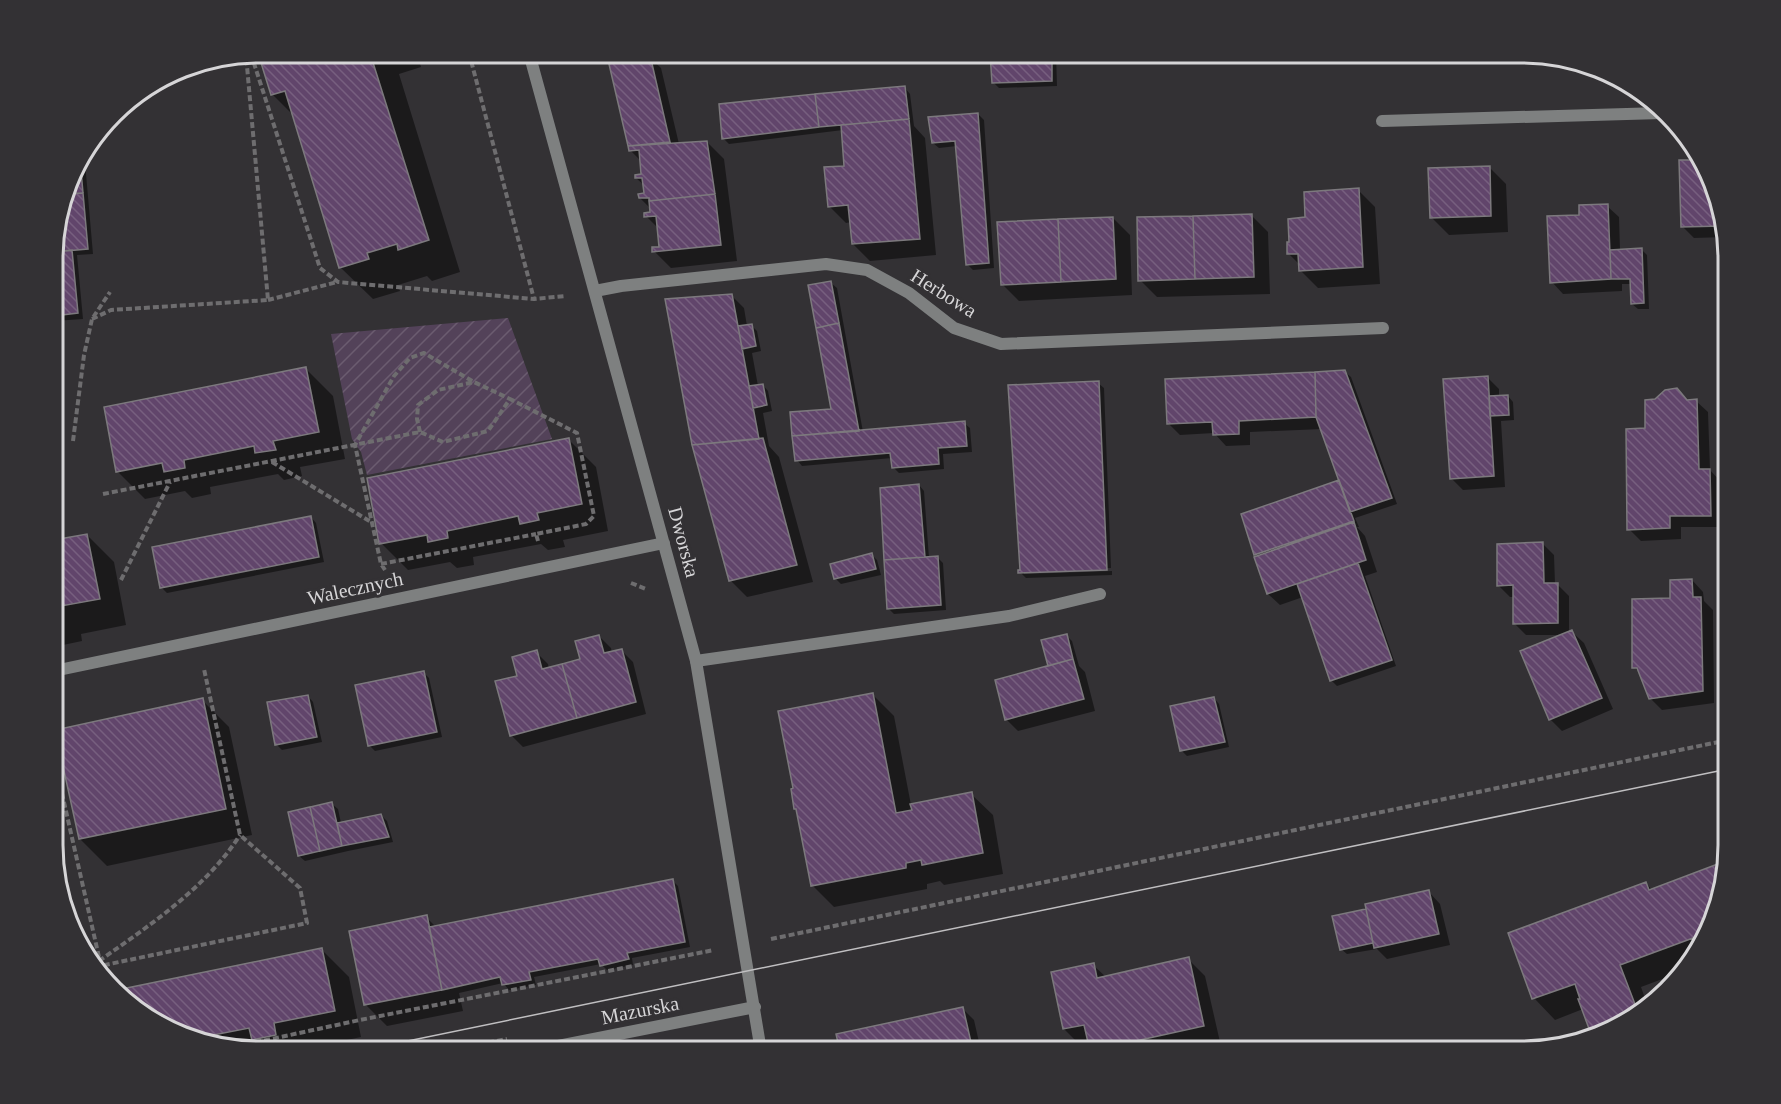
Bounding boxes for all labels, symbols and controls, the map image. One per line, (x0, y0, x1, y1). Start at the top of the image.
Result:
street label: Herbowa (907, 264, 981, 322)
street label: Dworska (664, 504, 704, 580)
street label: Walecznych (305, 567, 405, 610)
street label: Mazurska (599, 992, 681, 1028)

